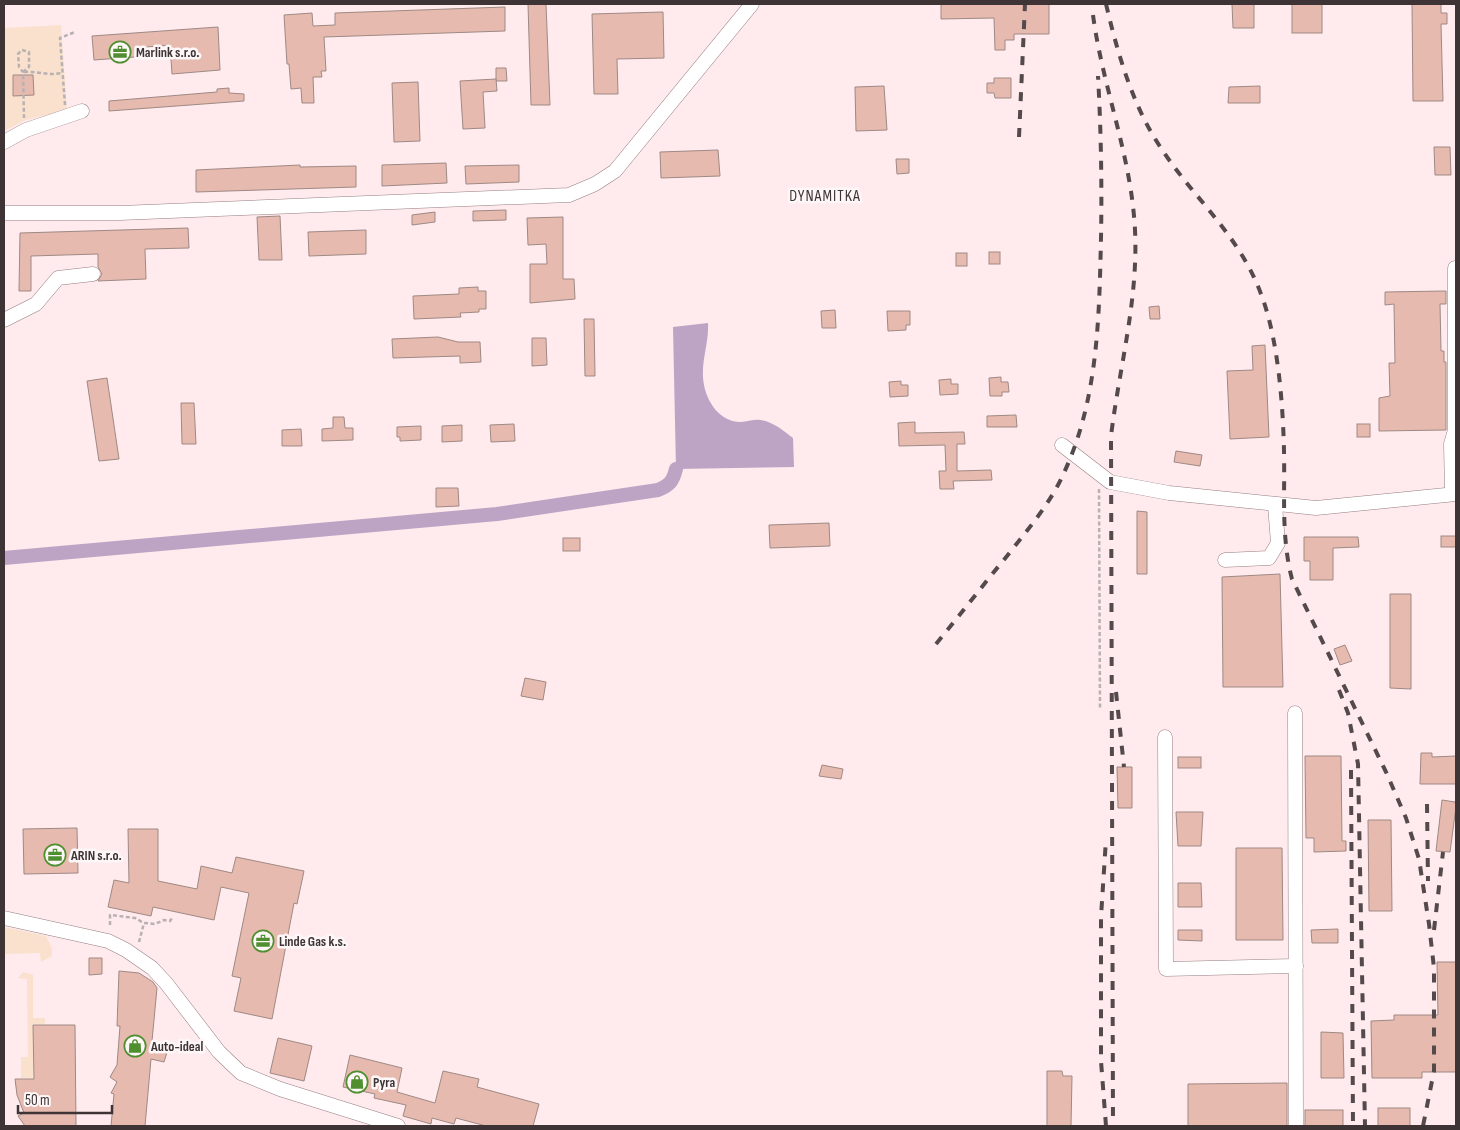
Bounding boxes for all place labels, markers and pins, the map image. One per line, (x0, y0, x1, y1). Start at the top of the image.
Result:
office icon: Marlink s.r.o. (108, 40, 132, 64)
place label: Marlink s.r.o. (136, 44, 199, 61)
office icon: ARIN s.r.o. (43, 843, 67, 867)
place label: ARIN s.r.o. (70, 847, 122, 864)
office icon: Linde Gas k.s. (251, 929, 275, 953)
place label: Linde Gas k.s. (279, 933, 346, 950)
shop icon: Auto-ideal (123, 1034, 147, 1058)
place label: Auto-ideal (150, 1038, 203, 1055)
shop icon: Pyra (345, 1070, 369, 1094)
place label: Pyra (373, 1074, 395, 1091)

